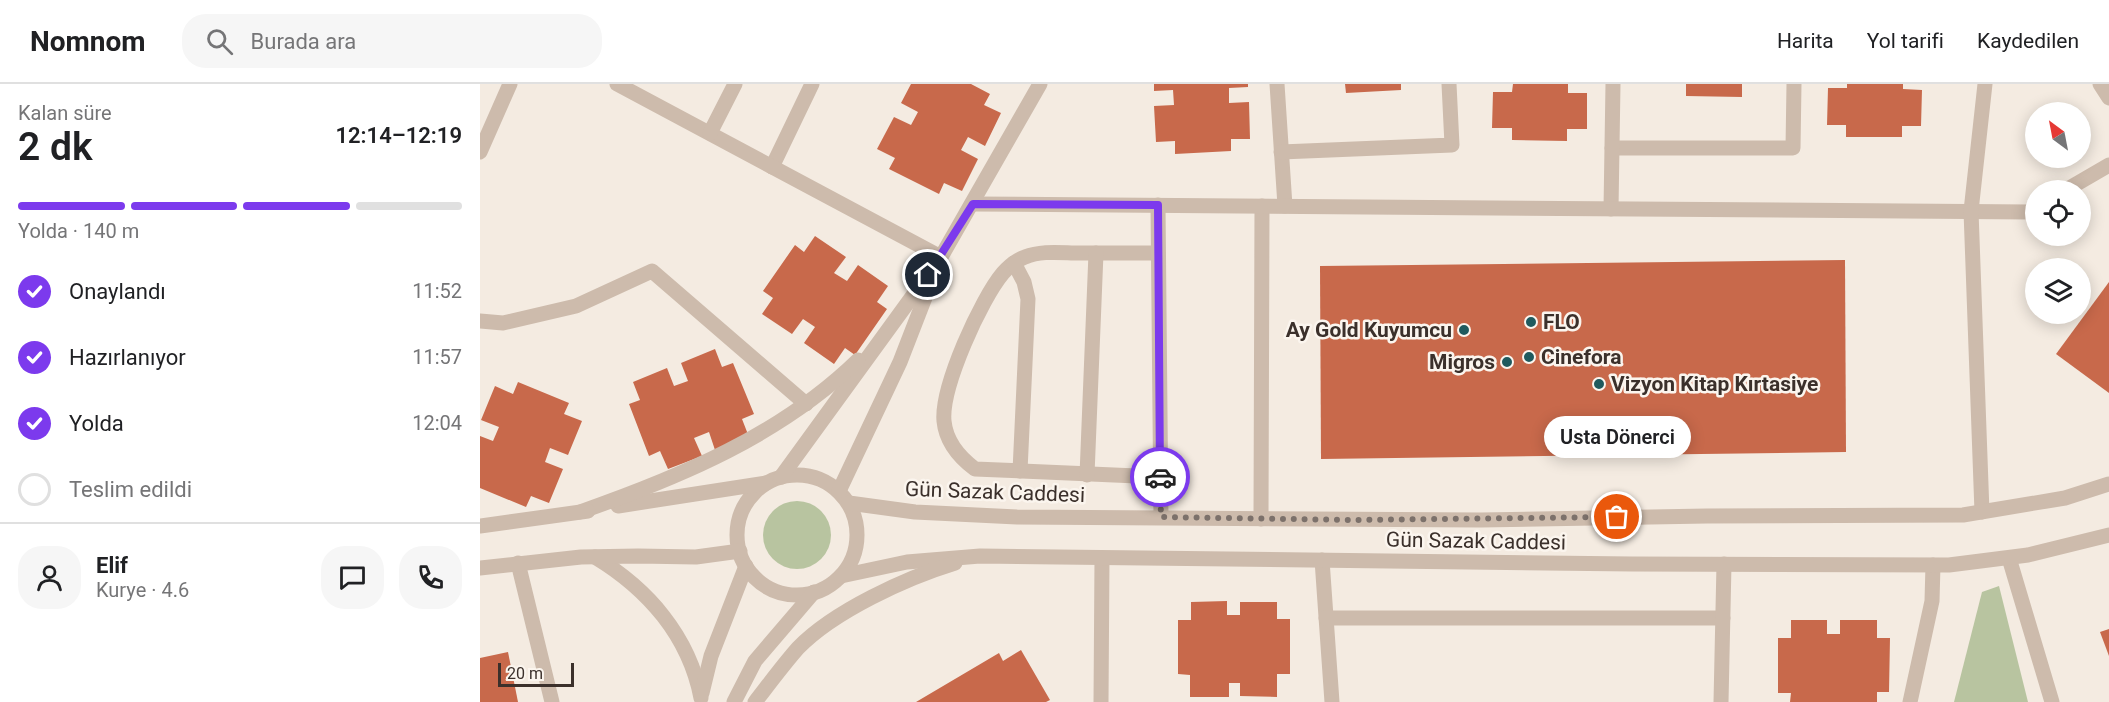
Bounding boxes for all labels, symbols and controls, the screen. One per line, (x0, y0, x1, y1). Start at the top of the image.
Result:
search box (182, 14, 602, 68)
text: Nomnom (30, 25, 146, 58)
icon: search (203, 25, 236, 58)
text: Burada ara (251, 29, 356, 54)
text: Harita (1777, 29, 1834, 53)
text: Yol tarifi (1867, 29, 1944, 53)
text: Kaydedilen (1977, 29, 2079, 53)
text: Kalan süre (18, 101, 112, 125)
north arrow (2025, 102, 2091, 168)
map controls (2025, 102, 2091, 324)
text: 12:14–12:19 (335, 123, 462, 148)
text: 2 dk (18, 124, 93, 170)
button: locate (2025, 180, 2091, 246)
text: Yolda · 140 m (18, 219, 139, 243)
pin (902, 249, 953, 300)
icon: home (911, 258, 944, 291)
button: layers (2025, 258, 2091, 324)
icon: check (18, 275, 51, 308)
text: Onaylandı (69, 279, 166, 304)
text: 11:52 (412, 279, 462, 303)
place label: FLO (1543, 310, 1580, 334)
marker: FLO (1524, 315, 1538, 329)
place label: Ay Gold Kuyumcu (1286, 318, 1452, 342)
marker: Ay Gold Kuyumcu (1457, 323, 1471, 337)
icon: check (18, 341, 51, 374)
text: Hazırlanıyor (69, 345, 186, 370)
text: 11:57 (412, 345, 462, 369)
place label: Cinefora (1541, 345, 1621, 369)
place label: Migros (1429, 350, 1495, 374)
marker: Cinefora (1522, 350, 1536, 364)
marker: Migros (1500, 355, 1514, 369)
place label: Vizyon Kitap Kırtasiye (1611, 372, 1818, 396)
marker: Vizyon Kitap Kırtasiye (1592, 377, 1606, 391)
icon: check (18, 407, 51, 440)
text: Yolda (69, 411, 124, 436)
text: 12:04 (412, 411, 462, 435)
callout: Usta Dönerci (1544, 415, 1690, 457)
text: Usta Dönerci (1560, 425, 1675, 449)
courier (1130, 447, 1190, 507)
icon: car (1144, 461, 1177, 494)
text: Teslim edildi (69, 477, 192, 502)
street label: Gün Sazak Caddesi (905, 477, 1085, 507)
pin (1591, 491, 1642, 542)
icon: bag (1600, 500, 1633, 533)
street label: Gün Sazak Caddesi (1386, 527, 1566, 555)
button: person (18, 546, 81, 609)
button: chat (321, 546, 384, 609)
button: phone (399, 546, 462, 609)
text: Elif (96, 553, 128, 578)
text: Kurye · 4.6 (96, 578, 189, 602)
scale bar (498, 660, 574, 688)
text: 20 m (507, 664, 543, 683)

